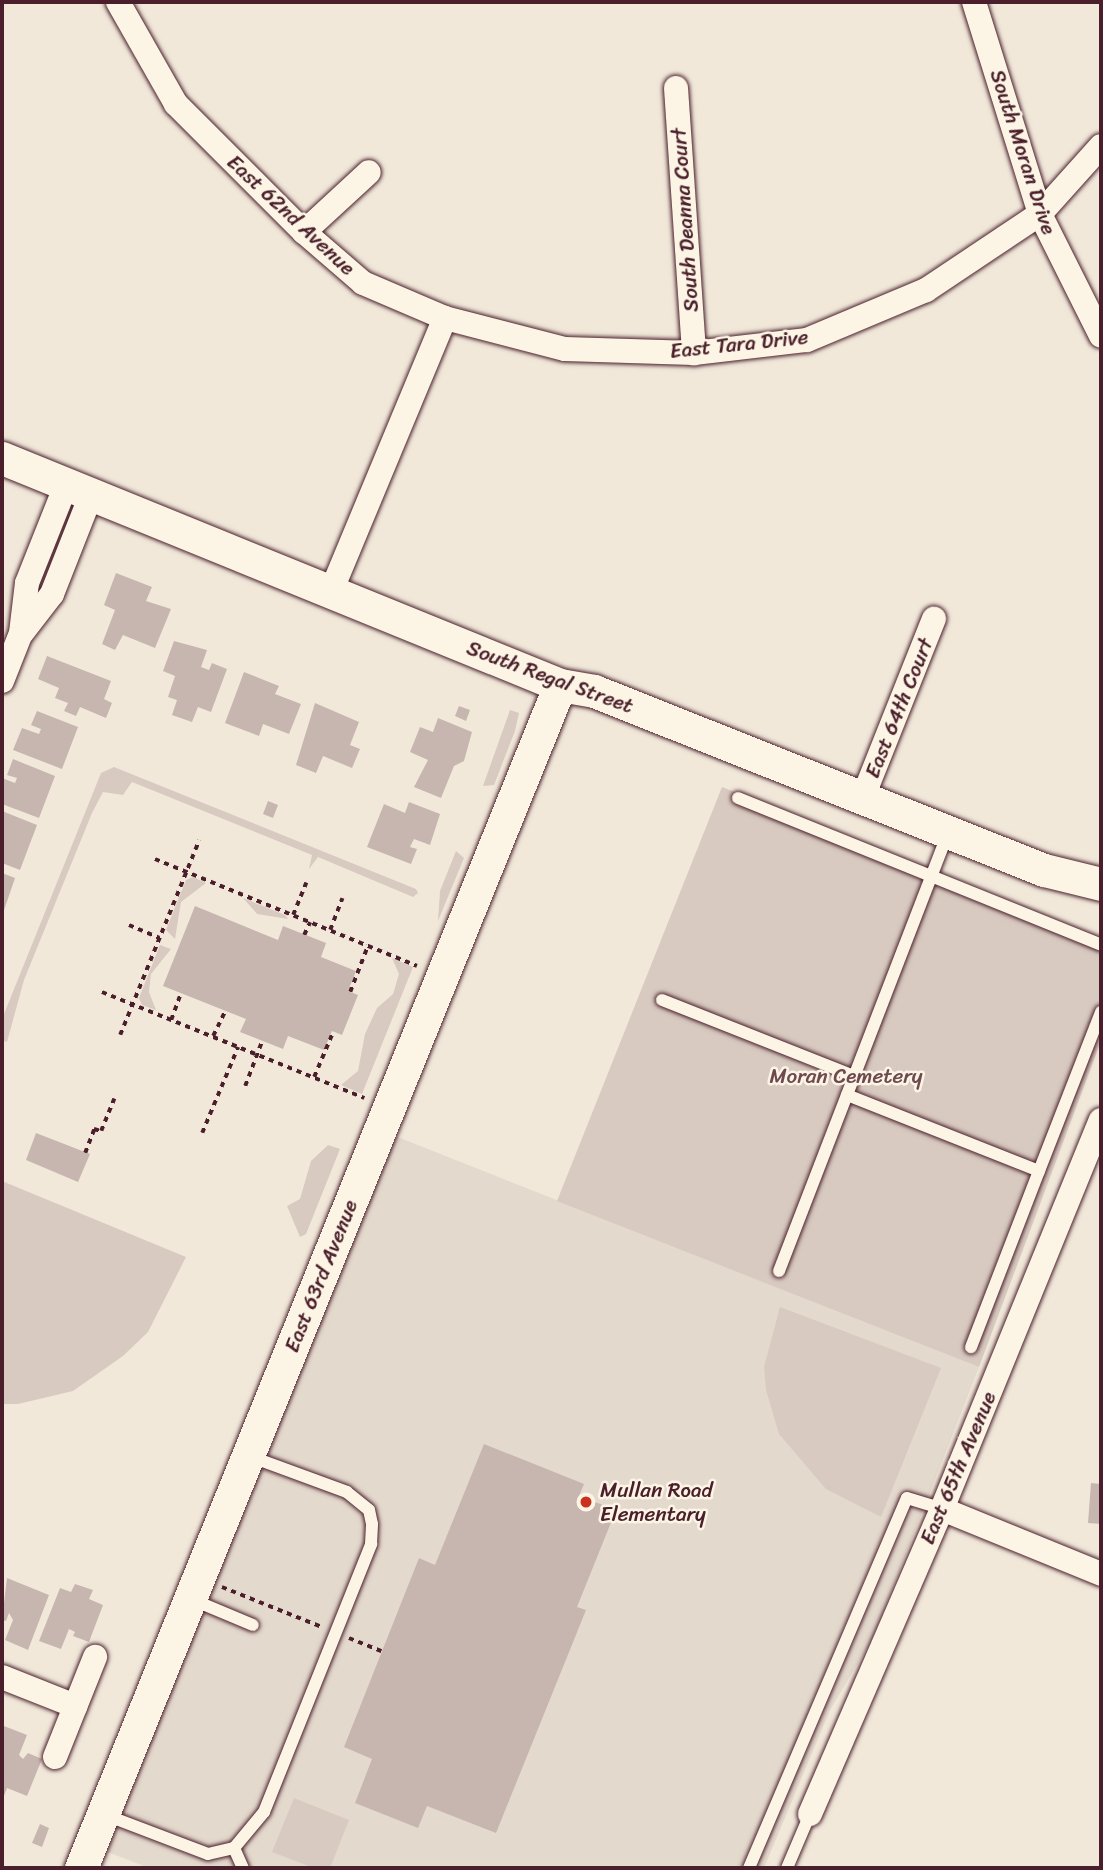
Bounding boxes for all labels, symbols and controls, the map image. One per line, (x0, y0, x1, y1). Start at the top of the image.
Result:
street label: South Moran Drive (984, 66, 1062, 238)
street label: South Deanna Court (666, 126, 704, 314)
street label: East 62nd Avenue (222, 149, 360, 281)
street label: East Tara Drive (669, 324, 809, 364)
street label: East 64th Court (859, 634, 939, 782)
street label: South Regal Street (462, 635, 638, 719)
park label: Moran Cemetery (769, 1063, 923, 1089)
street label: East 63rd Avenue (279, 1196, 363, 1356)
street label: East 65th Avenue (914, 1388, 1002, 1548)
place label: Mullan Road Elementary (600, 1477, 713, 1527)
marker: Mullan Road Elementary (578, 1494, 594, 1510)

